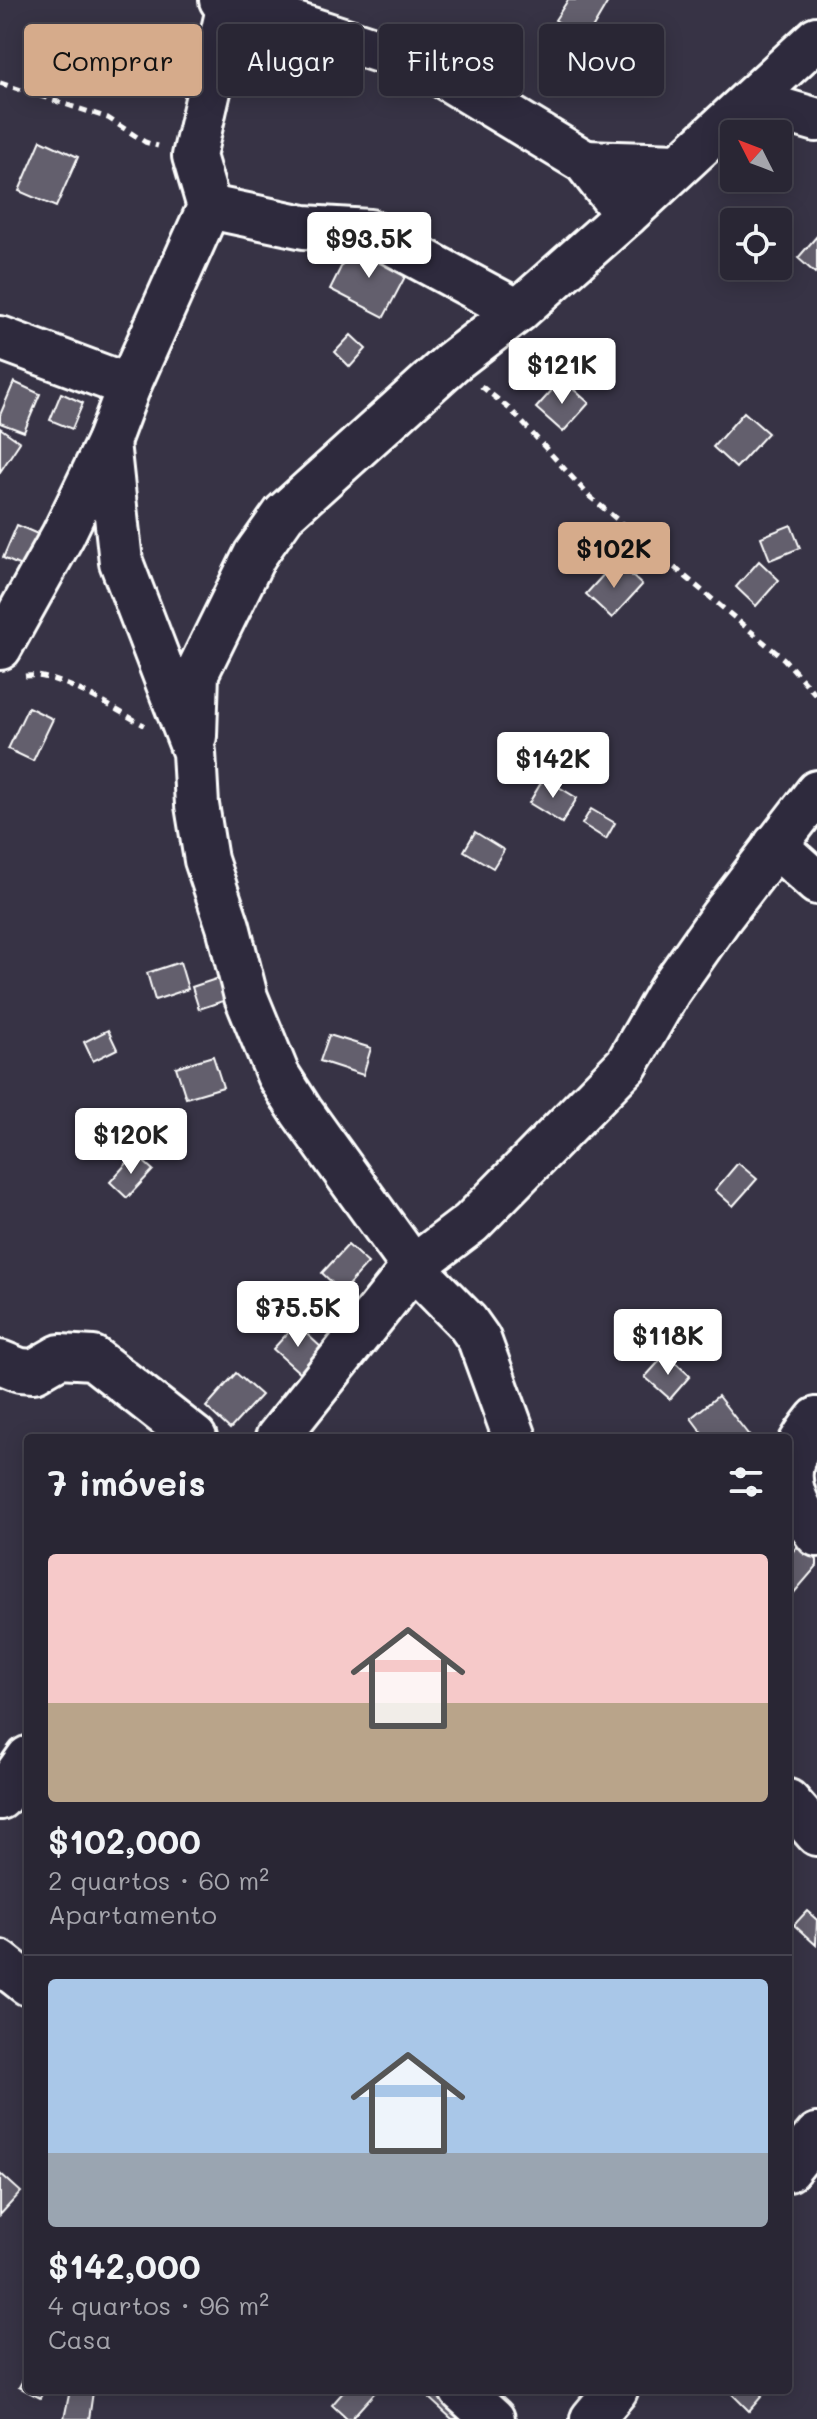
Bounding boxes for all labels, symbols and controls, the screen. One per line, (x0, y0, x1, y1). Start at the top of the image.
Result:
chip: Comprar (24, 24, 202, 96)
chip: Alugar (218, 24, 363, 96)
chip: Filtros (379, 24, 523, 96)
chip: Novo (539, 24, 664, 96)
north arrow (720, 120, 792, 192)
map controls (720, 120, 792, 280)
button: locate (720, 208, 792, 280)
pin: $93.5K (304, 212, 434, 280)
text: $93.5K (325, 221, 413, 255)
pin: $121K (506, 338, 618, 406)
text: $121K (527, 347, 597, 381)
pin: $102K (558, 522, 670, 590)
text: $102K (576, 531, 652, 565)
pin: $142K (497, 732, 609, 800)
text: $142K (515, 741, 591, 775)
pin: $120K (75, 1108, 187, 1176)
text: $120K (93, 1117, 169, 1151)
pin: $75.5K (233, 1281, 363, 1349)
text: $75.5K (255, 1290, 341, 1324)
pin: $118K (612, 1309, 724, 1377)
text: $118K (632, 1318, 704, 1352)
text: 7 imóveis (48, 1460, 206, 1505)
icon: filters (724, 1460, 768, 1504)
icon: home (336, 1606, 480, 1750)
text: $102,000 (48, 1818, 201, 1863)
text: 2 quartos · 60 m² (48, 1863, 269, 1897)
text: Apartamento (48, 1897, 217, 1931)
icon: home (336, 2031, 480, 2175)
text: $142,000 (48, 2243, 201, 2288)
text: 4 quartos · 96 m² (48, 2288, 269, 2322)
text: Casa (48, 2322, 112, 2356)

